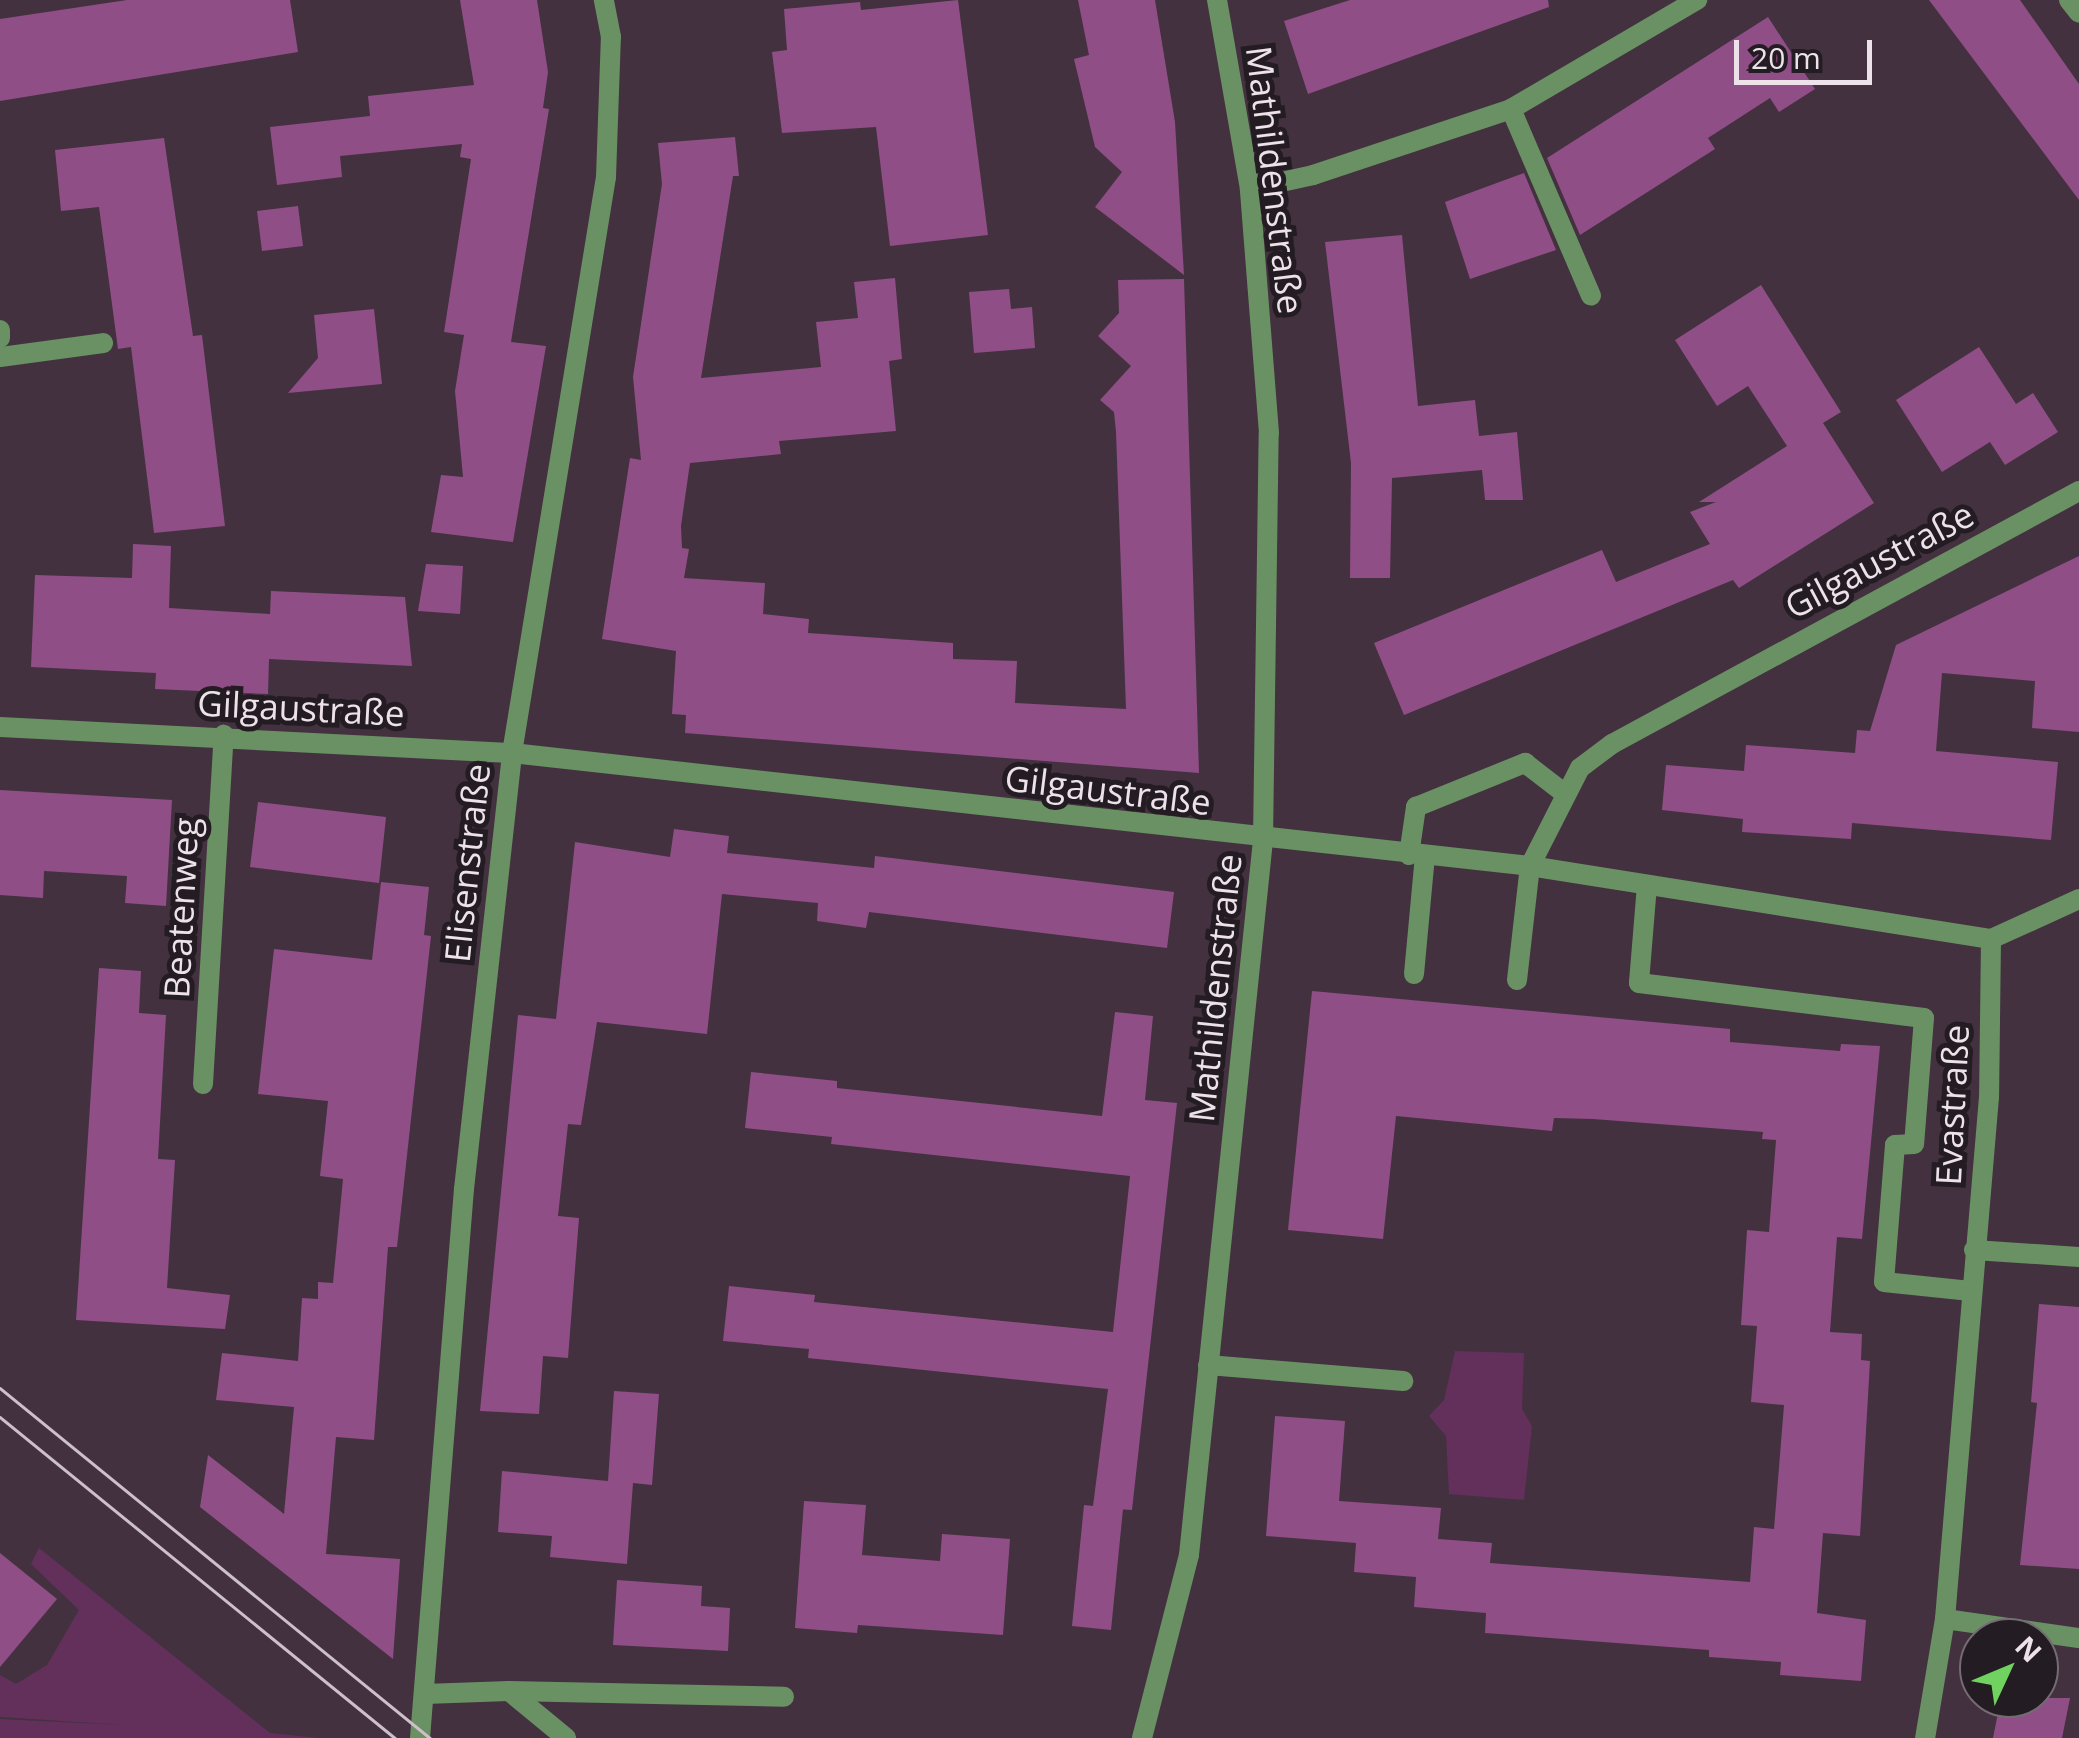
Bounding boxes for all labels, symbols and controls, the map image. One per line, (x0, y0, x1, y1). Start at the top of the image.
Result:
scale bar (1739, 20, 1876, 82)
text: 20 m (1751, 37, 1821, 78)
street label: Mathildenstraße (1238, 44, 1312, 316)
street label: Gilgaustraße (1778, 493, 1980, 627)
street label: Gilgaustraße (196, 682, 406, 734)
street label: Gilgaustraße (1003, 757, 1213, 823)
street label: Elisenstraße (436, 762, 498, 964)
street label: Beatenweg (155, 816, 207, 1000)
street label: Mathildenstraße (1180, 852, 1250, 1124)
street label: Evastraße (1927, 1024, 1977, 1186)
north arrow (1959, 1618, 2059, 1718)
text: N (2008, 1627, 2051, 1670)

